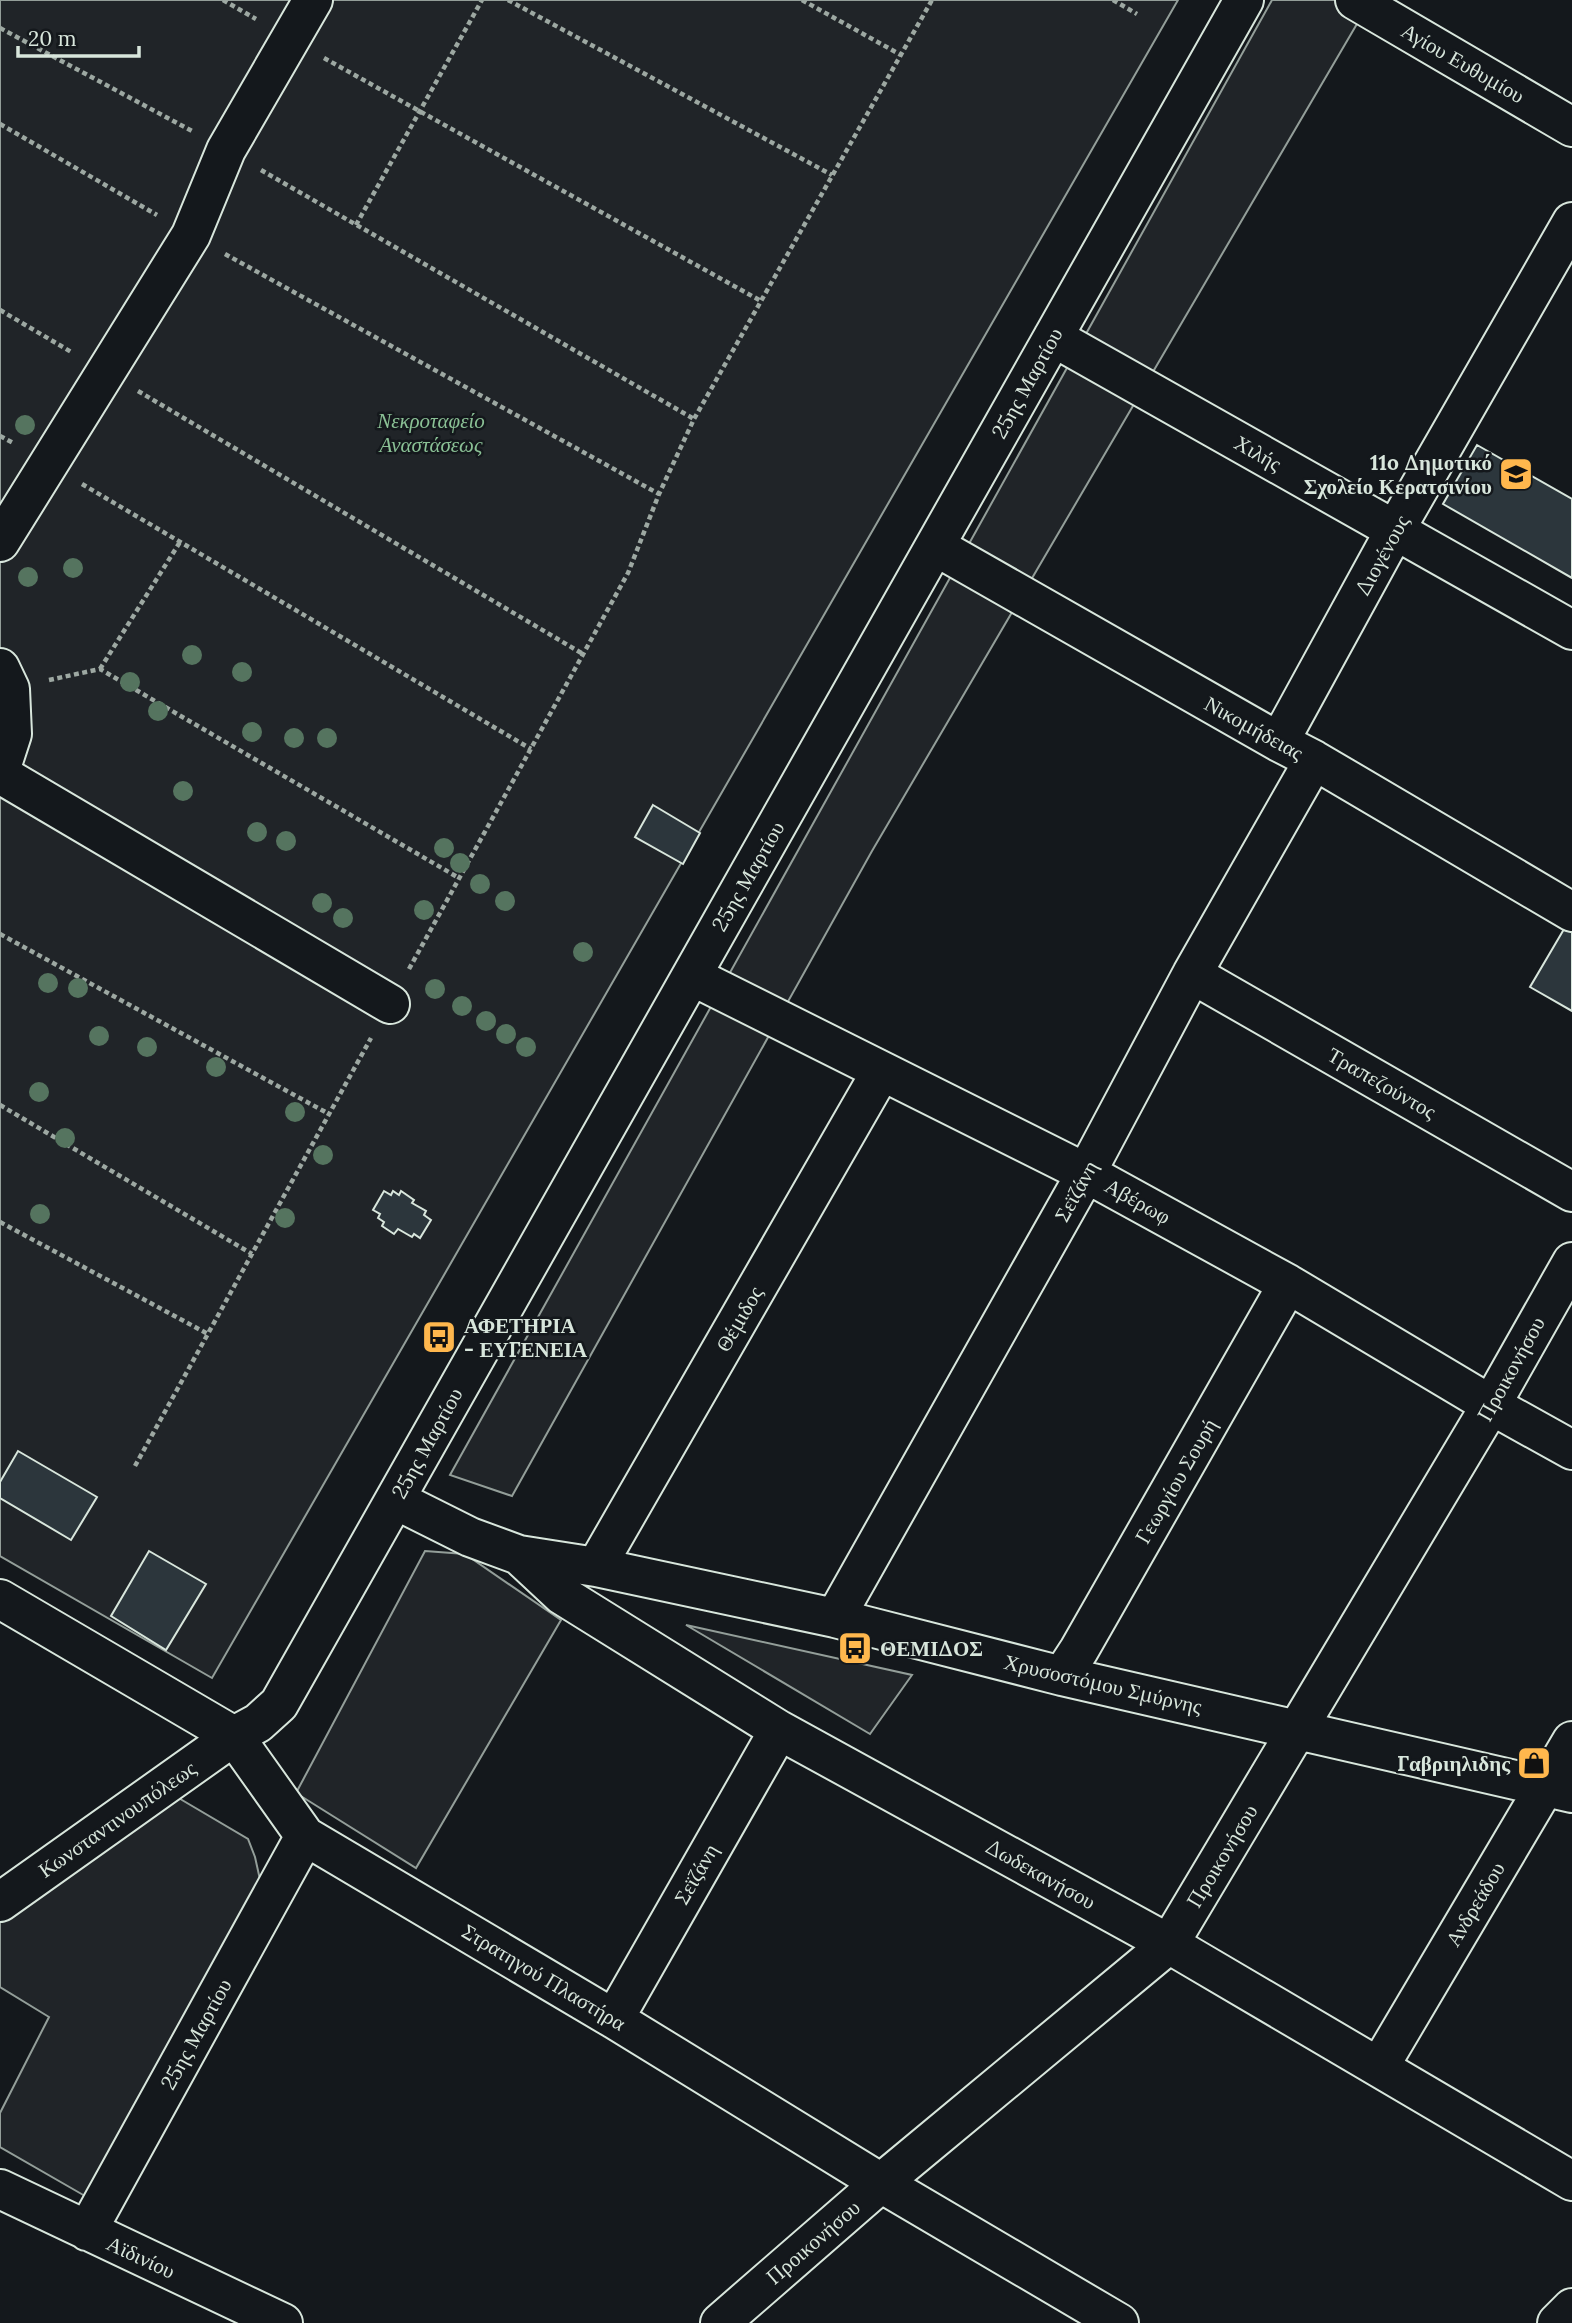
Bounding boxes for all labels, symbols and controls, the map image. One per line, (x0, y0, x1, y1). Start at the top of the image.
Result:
scale bar (18, 14, 138, 58)
street label: Αγίου Ευθυμίου (1396, 17, 1530, 109)
text: 20 m (28, 25, 77, 52)
street label: 25ης Μαρτίου (985, 323, 1069, 443)
park label: Νεκροταφείο Αναστάσεως (376, 407, 485, 458)
street label: Χιλής (1230, 429, 1287, 478)
place label: 11o Δημοτικό Σχολείο Κερατσινίου (1304, 449, 1492, 500)
school or university icon: 11o Δημοτικό Σχολείο Κερατσινίου (1497, 455, 1535, 493)
street label: Διογένους (1349, 510, 1415, 600)
street label: Νικομήδειας (1200, 690, 1309, 767)
street label: 25ης Μαρτίου (706, 816, 790, 936)
street label: Τραπεζούντος (1323, 1041, 1442, 1125)
street label: Σεϊζάνη (1048, 1156, 1104, 1226)
street label: Αβέρωφ (1100, 1172, 1176, 1230)
street label: Θέμιδος (709, 1281, 769, 1357)
place label: ΑΦΕΤΗΡΙΑ - ΕΥΓΕΝΕΙΑ (464, 1312, 588, 1363)
street label: Προικονήσου (1471, 1312, 1551, 1426)
bus stop icon: ΑΦΕΤΗΡΙΑ - ΕΥΓΕΝΕΙΑ (420, 1318, 458, 1356)
street label: 25ης Μαρτίου (385, 1383, 469, 1503)
street label: Γεωργίου Σουρή (1129, 1413, 1223, 1549)
bus stop icon: ΘΕΜΙΔΟΣ (836, 1629, 874, 1667)
place label: ΘΕΜΙΔΟΣ (880, 1635, 983, 1662)
street label: Χρυσοστόμου Σμύρνης (1001, 1648, 1205, 1720)
shop icon: Γαβριηλιδης (1515, 1744, 1553, 1782)
place label: Γαβριηλιδης (1397, 1750, 1511, 1777)
street label: Κωνσταντινουπόλεως (33, 1754, 202, 1883)
street label: Προικονήσου (1181, 1799, 1263, 1913)
street label: Δωδεκανήσου (981, 1833, 1101, 1915)
street label: Σεϊζάνη (668, 1839, 724, 1909)
street label: Ανδρεάδου (1439, 1857, 1511, 1951)
street label: Στρατηγού Πλαστήρα (457, 1917, 631, 2037)
street label: 25ης Μαρτίου (154, 1974, 238, 2094)
street label: Προικονήσου (760, 2194, 866, 2290)
street label: Αϊδινίου (102, 2229, 180, 2285)

